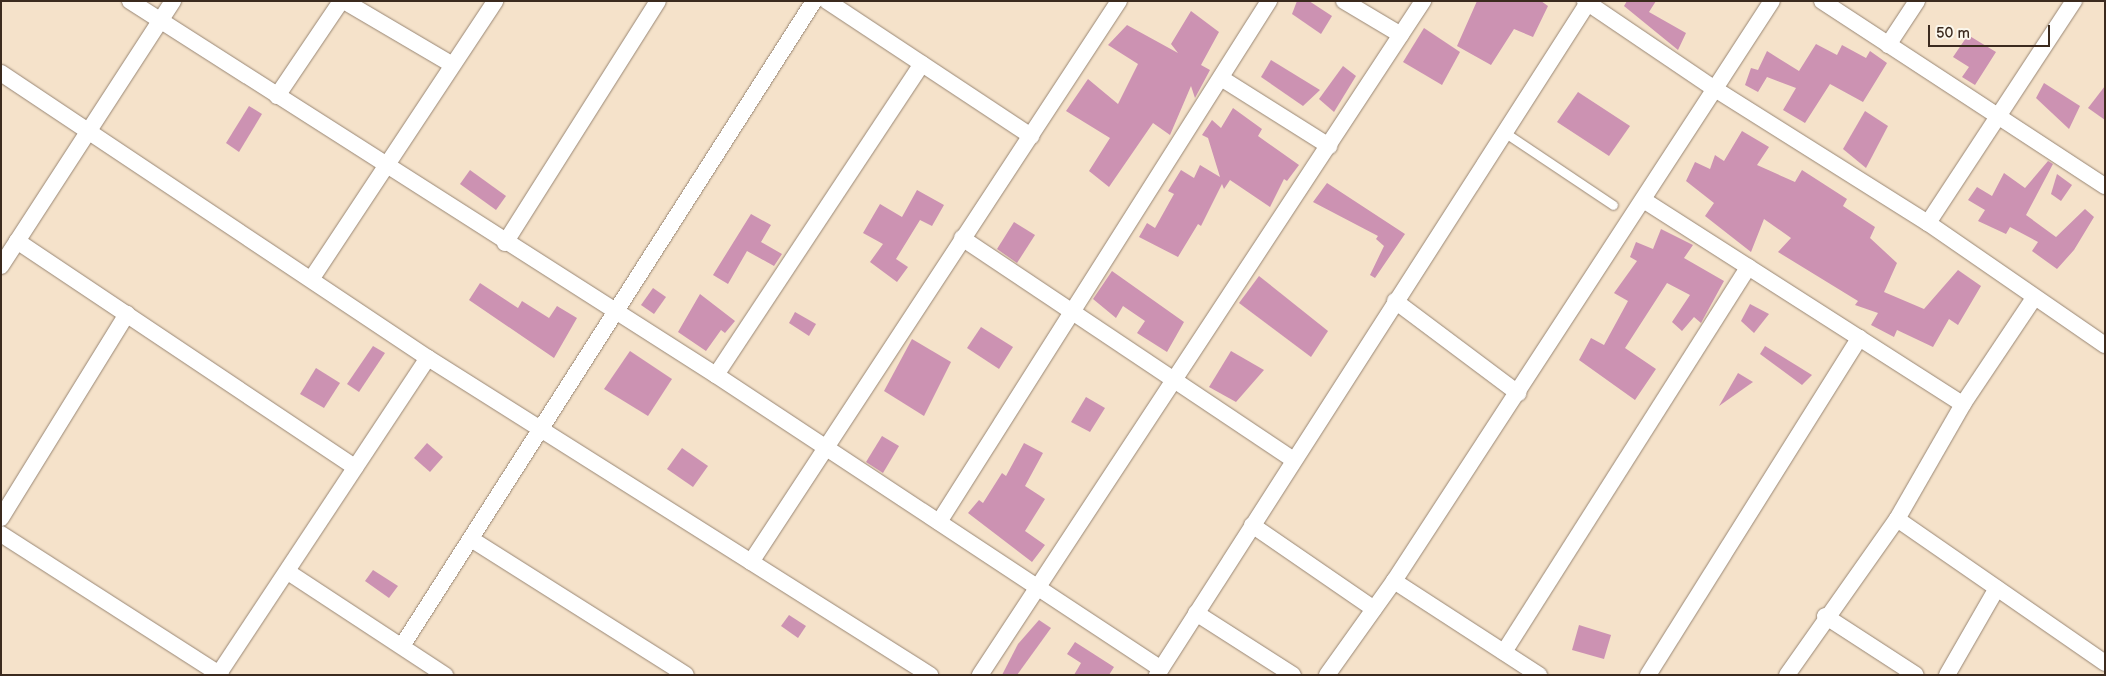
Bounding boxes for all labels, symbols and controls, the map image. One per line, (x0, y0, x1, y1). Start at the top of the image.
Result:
scale bar (1931, 15, 2054, 47)
text: 50 m (1936, 24, 1970, 43)

